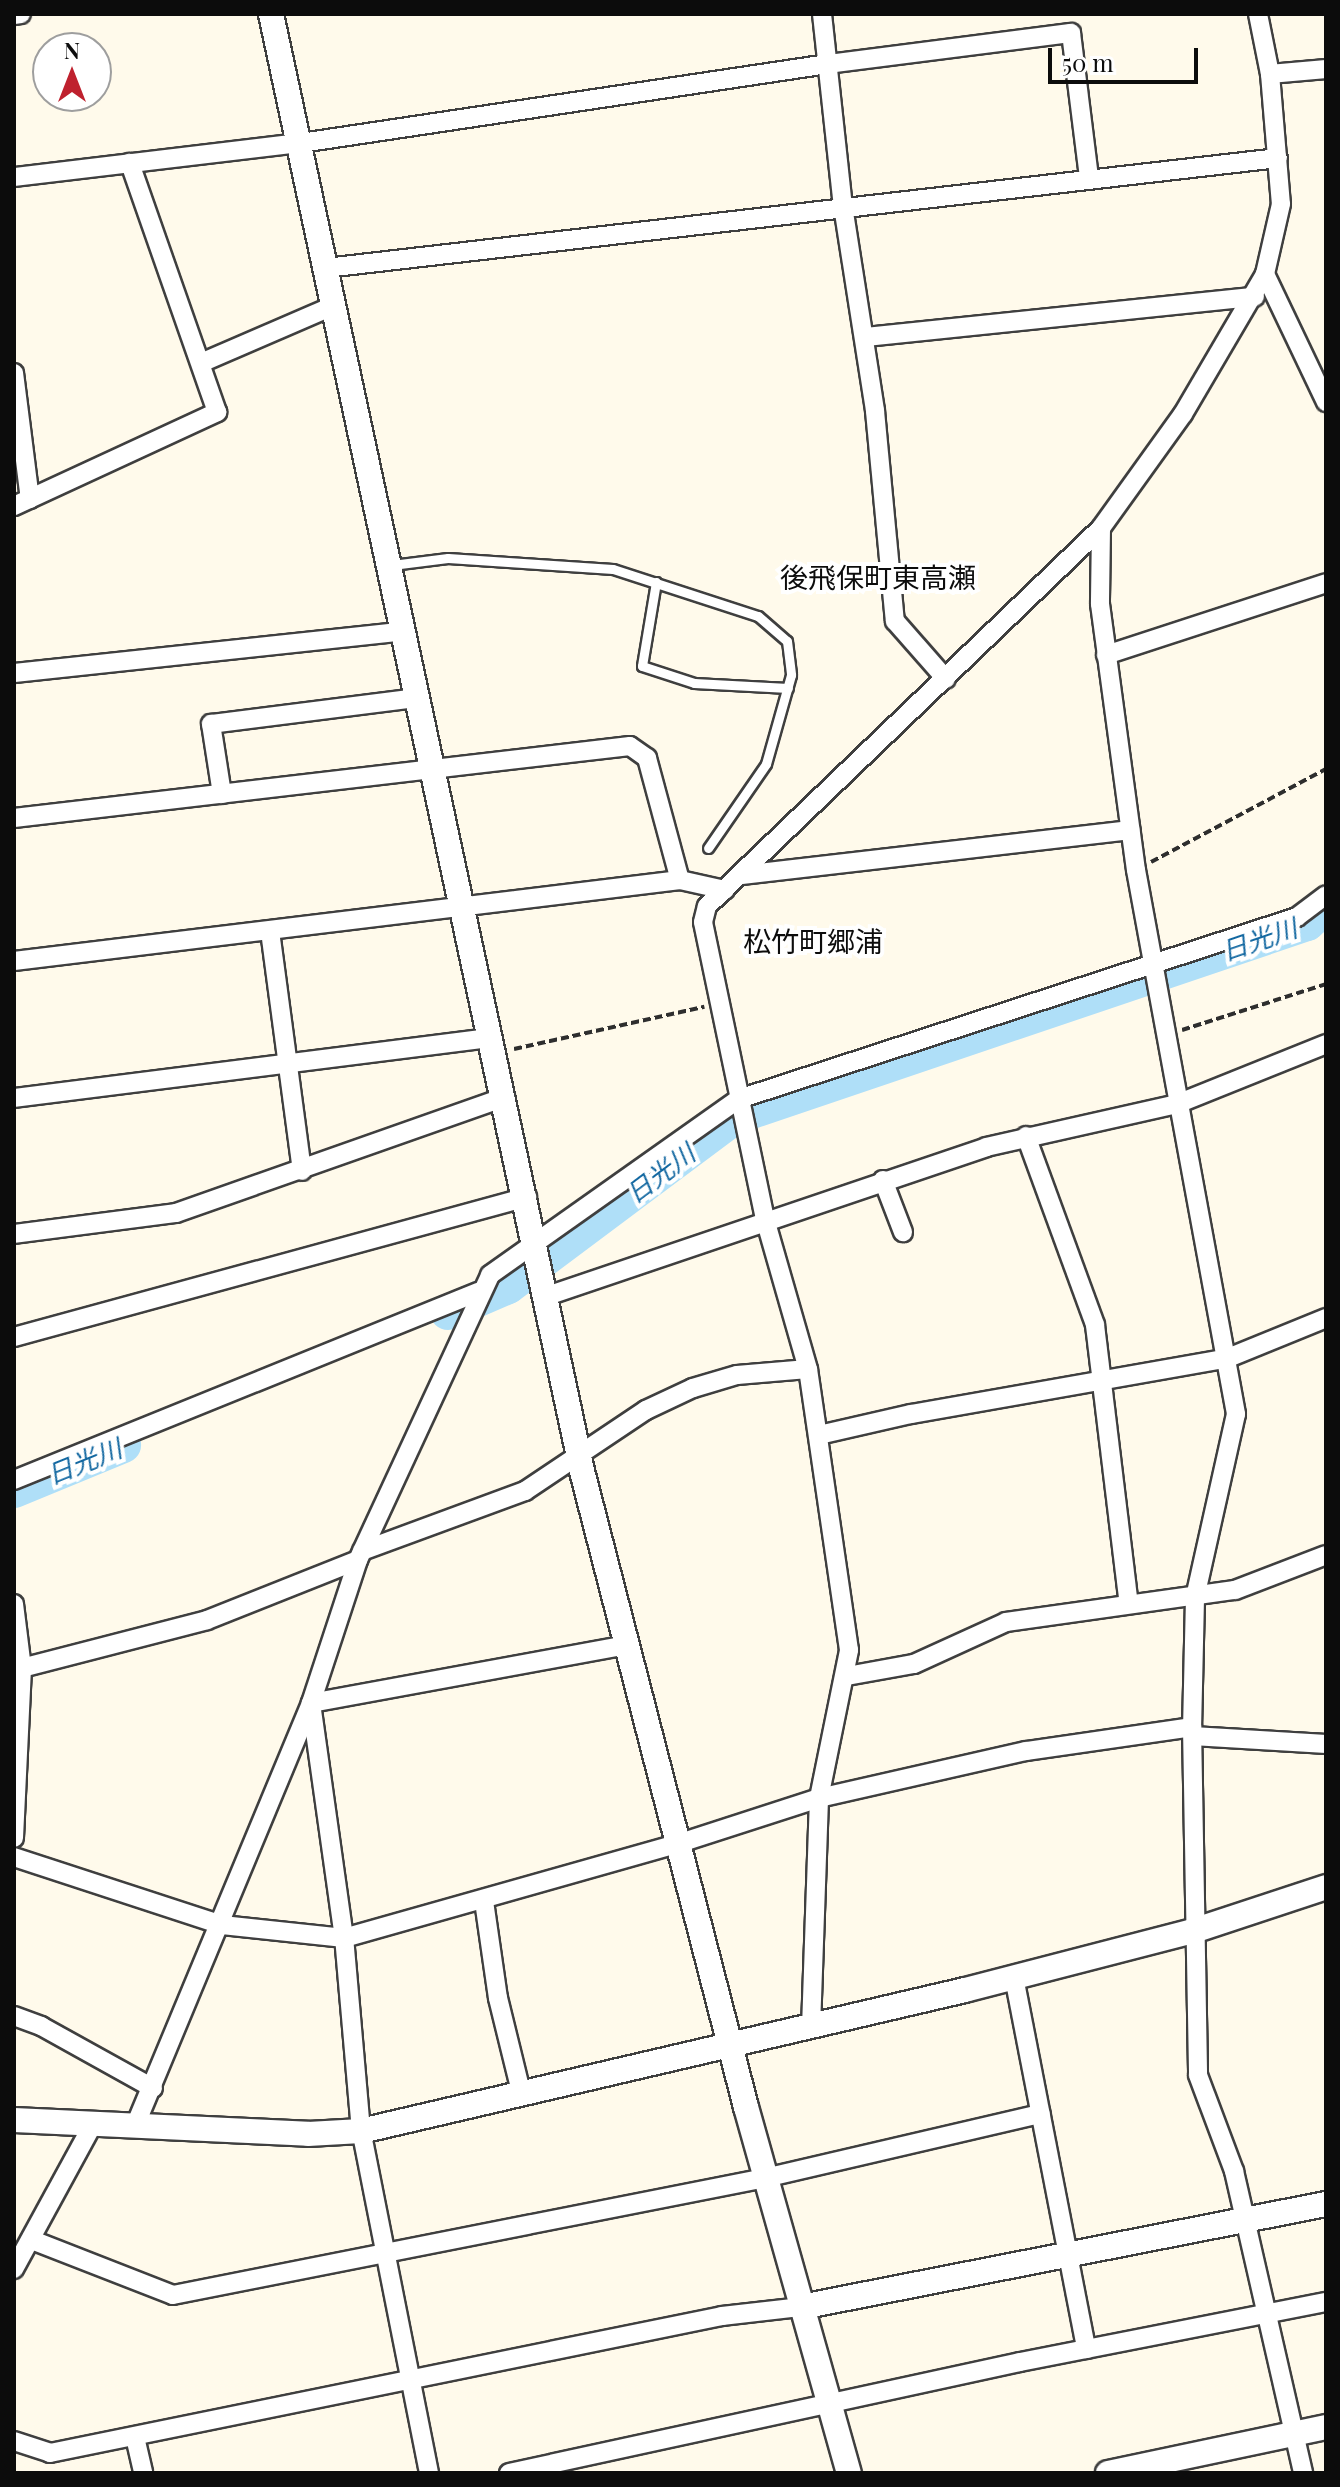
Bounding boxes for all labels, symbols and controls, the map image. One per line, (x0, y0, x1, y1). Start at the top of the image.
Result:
north arrow (32, 32, 112, 112)
scale bar (1052, 32, 1202, 82)
text: N (64, 35, 80, 65)
text: 50 m (1062, 46, 1114, 78)
district label: 後飛保町東高瀬 (780, 560, 976, 594)
water label: 日光川 (1217, 912, 1301, 966)
district label: 松竹町郷浦 (743, 924, 883, 958)
water label: 日光川 (619, 1137, 701, 1209)
water label: 日光川 (42, 1432, 126, 1490)

